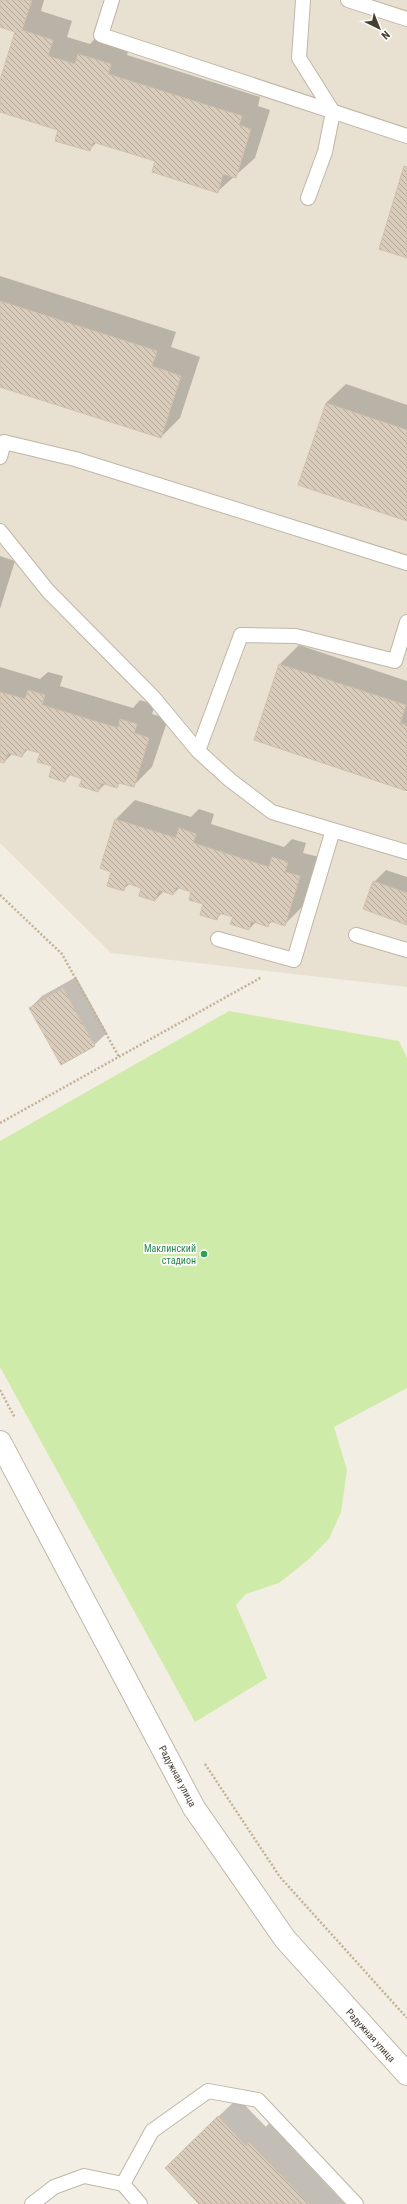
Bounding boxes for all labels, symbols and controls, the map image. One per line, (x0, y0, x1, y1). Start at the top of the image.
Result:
north arrow (359, 8, 399, 48)
text: N (378, 28, 392, 42)
place label: Маклинский стадион (144, 1243, 196, 1266)
marker: Маклинский стадион (199, 1249, 209, 1259)
street label: Радужная улица (157, 1744, 198, 1809)
street label: Радужная улица (344, 2007, 397, 2064)

